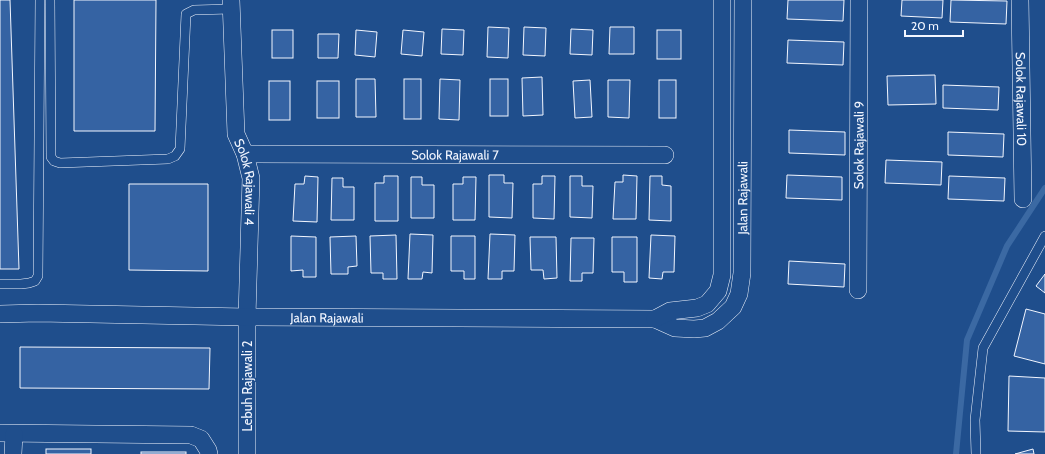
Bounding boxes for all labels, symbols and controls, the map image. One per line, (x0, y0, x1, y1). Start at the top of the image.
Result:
scale bar (905, 12, 963, 38)
text: 20 m (911, 18, 939, 33)
street label: Solok Rajawali 10 (1012, 52, 1030, 146)
street label: Solok Rajawali 9 (850, 101, 868, 189)
street label: Solok Rajawali 4 (231, 136, 259, 226)
street label: Solok Rajawali 7 (411, 146, 499, 164)
street label: Jalan Rajawali (734, 161, 751, 236)
street label: Jalan Rajawali (289, 309, 364, 326)
street label: Lebuh Rajawali 2 (239, 340, 256, 432)

